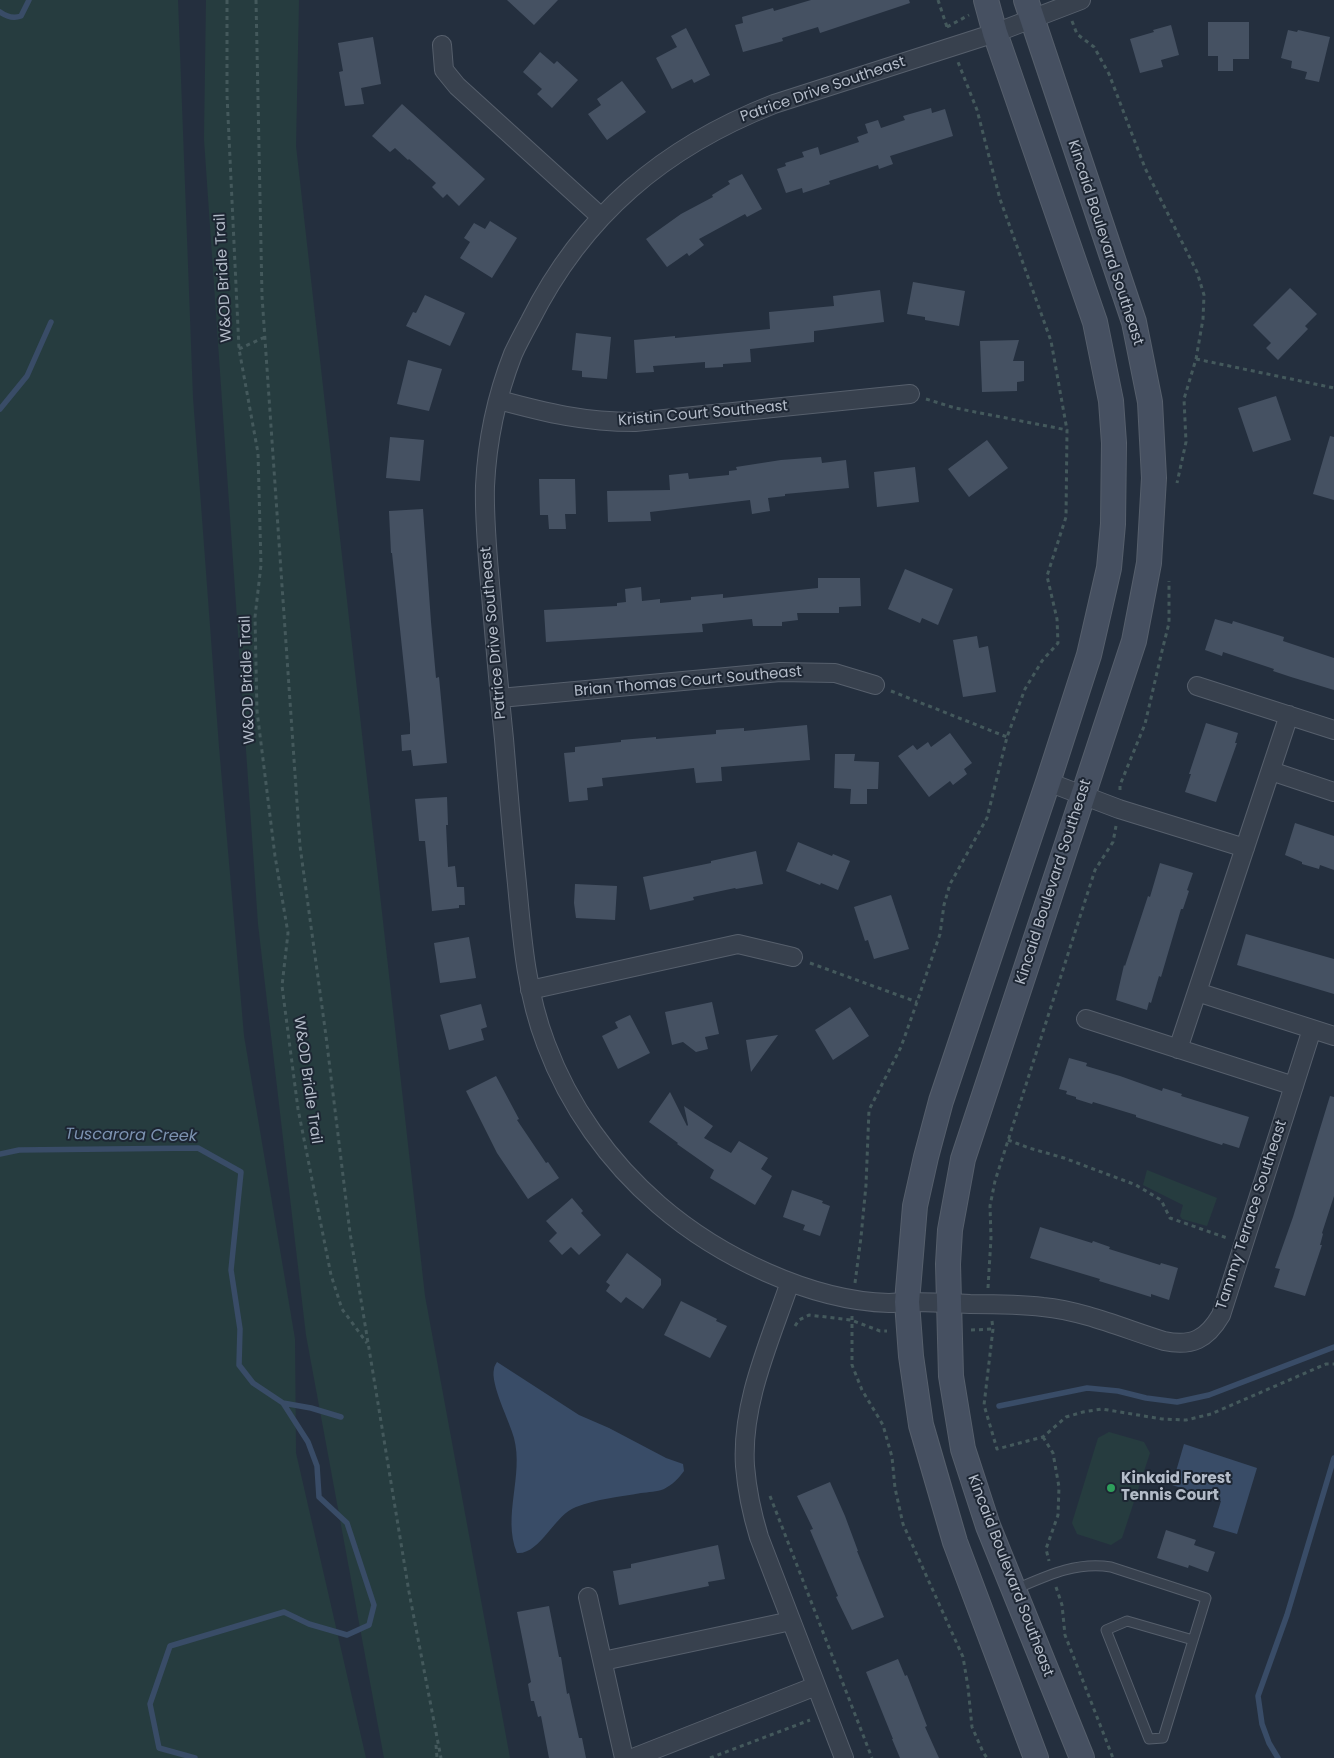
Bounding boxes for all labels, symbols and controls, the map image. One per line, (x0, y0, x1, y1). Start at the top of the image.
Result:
street label: Patrice Drive Southeast (738, 53, 908, 127)
street label: Kincaid Boulevard Southeast (1063, 138, 1147, 348)
street label: W&OD Bridle Trail (212, 213, 236, 343)
street label: Kristin Court Southeast (617, 398, 789, 430)
street label: Patrice Drive Southeast (477, 546, 511, 720)
street label: W&OD Bridle Trail (237, 615, 259, 745)
street label: Brian Thomas Court Southeast (573, 663, 803, 701)
street label: Kincaid Boulevard Southeast (1012, 777, 1096, 987)
street label: W&OD Bridle Trail (289, 1015, 325, 1145)
street label: Tammy Terrace Southeast (1213, 1118, 1291, 1312)
water label: Tuscarora Creek (65, 1125, 197, 1147)
place label: Kinkaid Forest Tennis Court (1121, 1470, 1231, 1505)
street label: Kincaid Boulevard Southeast (963, 1472, 1057, 1680)
marker: Kinkaid Forest Tennis Court (1105, 1482, 1117, 1494)

